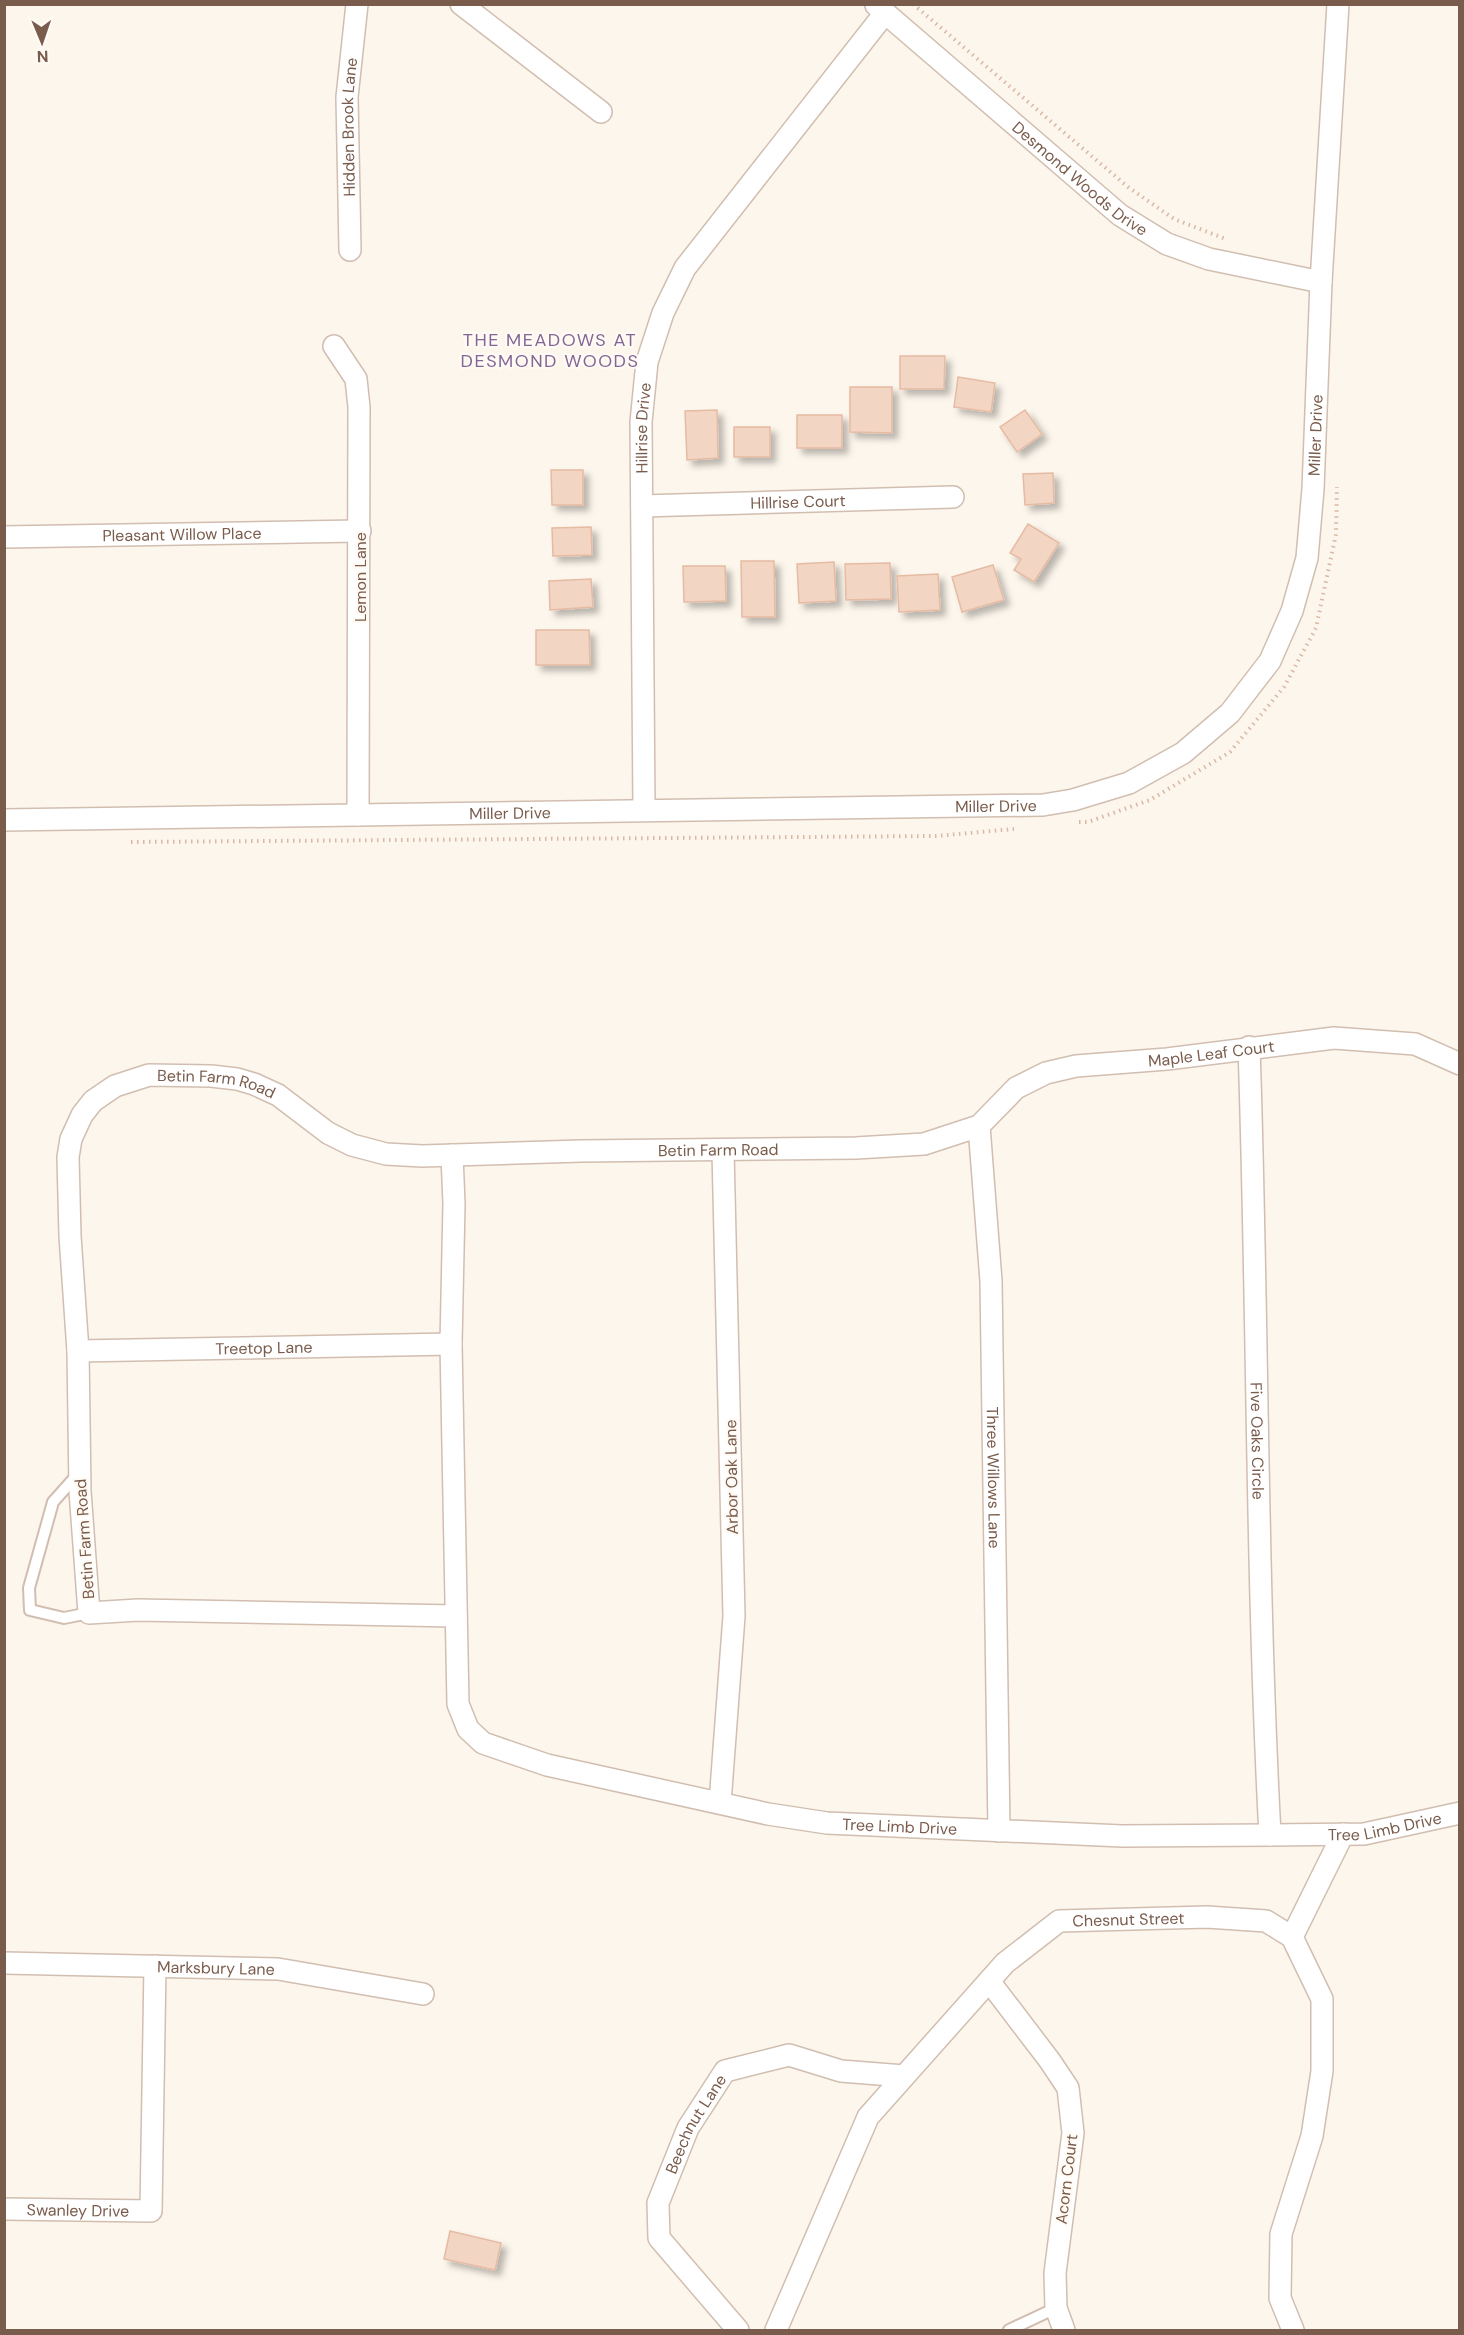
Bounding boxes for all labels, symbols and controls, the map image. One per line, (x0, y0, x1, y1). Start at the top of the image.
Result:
north arrow (12, 12, 72, 72)
text: N (36, 46, 49, 67)
street label: Hidden Brook Lane (337, 56, 362, 197)
street label: Desmond Woods Drive (1008, 117, 1151, 241)
district label: THE MEADOWS AT DESMOND WOODS (461, 328, 639, 373)
street label: Hillrise Drive (631, 382, 656, 474)
street label: Miller Drive (1304, 394, 1328, 476)
street label: Hillrise Court (750, 490, 846, 514)
street label: Pleasant Willow Place (102, 523, 262, 546)
street label: Lemon Lane (350, 532, 371, 622)
street label: Miller Drive (955, 795, 1037, 817)
street label: Miller Drive (469, 802, 551, 824)
street label: Maple Leaf Court (1147, 1036, 1276, 1071)
street label: Betin Farm Road (157, 1065, 279, 1103)
street label: Betin Farm Road (658, 1139, 779, 1161)
street label: Treetop Lane (215, 1337, 313, 1359)
street label: Five Oaks Circle (1246, 1382, 1269, 1500)
street label: Three Willows Lane (982, 1406, 1005, 1549)
street label: Arbor Oak Lane (720, 1419, 743, 1535)
street label: Betin Farm Road (70, 1478, 99, 1600)
street label: Tree Limb Drive (1328, 1807, 1443, 1845)
street label: Tree Limb Drive (842, 1814, 957, 1840)
street label: Chesnut Street (1072, 1908, 1185, 1932)
street label: Marksbury Lane (157, 1956, 275, 1980)
street label: Beechnut Lane (661, 2070, 731, 2177)
street label: Acorn Court (1051, 2133, 1082, 2225)
street label: Swanley Drive (27, 2199, 129, 2222)

